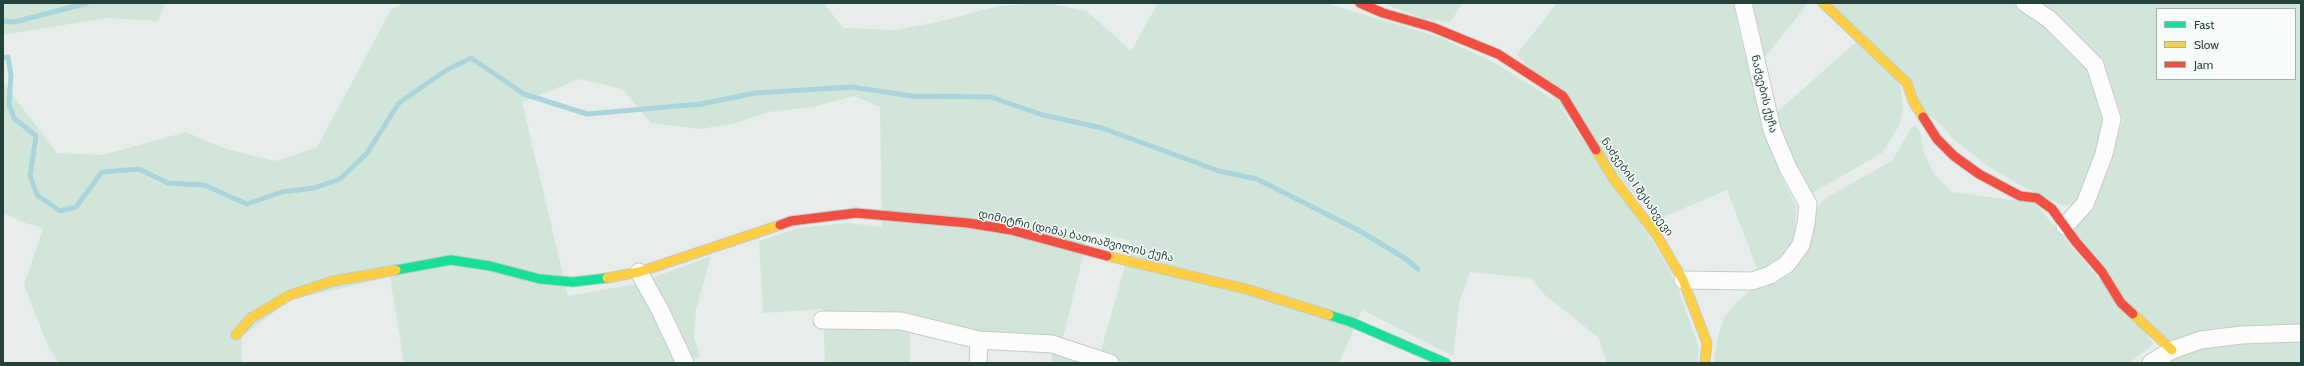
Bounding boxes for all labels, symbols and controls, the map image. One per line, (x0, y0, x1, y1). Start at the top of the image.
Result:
legend (2156, 8, 2296, 80)
text: Fast (2194, 17, 2214, 32)
text: Slow (2194, 37, 2219, 52)
street label: ნაძვების ქუჩა (1748, 54, 1780, 134)
text: Jam (2194, 57, 2213, 72)
street label: ნაძვების I შესახვევი (1598, 135, 1676, 239)
street label: დიმიტრი (დიმა) ბათიაშვილის ქუჩა (977, 207, 1175, 265)

